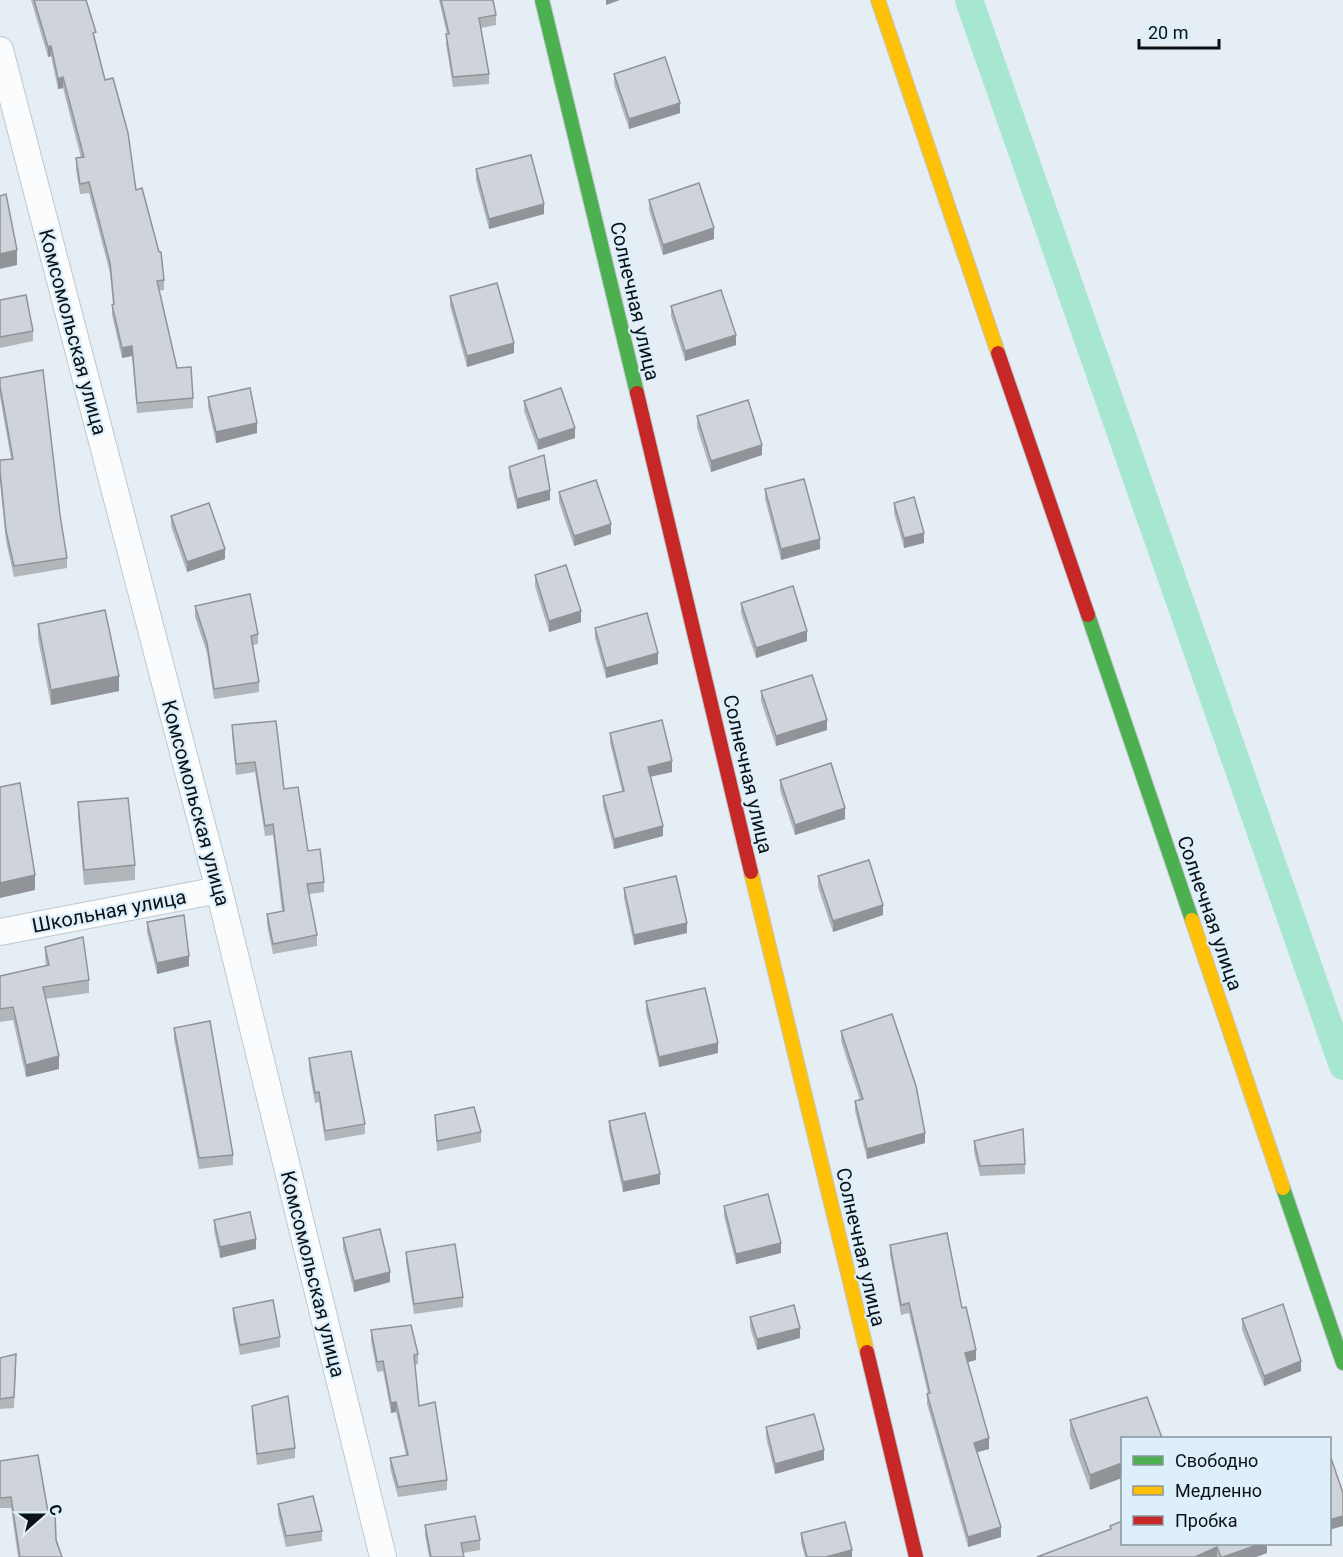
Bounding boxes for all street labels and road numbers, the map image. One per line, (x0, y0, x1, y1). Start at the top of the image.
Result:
street label: Солнечная улица (605, 219, 665, 383)
street label: Комсомольская улица (34, 226, 112, 438)
street label: Солнечная улица (718, 692, 778, 856)
street label: Комсомольская улица (157, 697, 235, 909)
street label: Солнечная улица (1172, 832, 1248, 994)
street label: Школьная улица (30, 884, 188, 938)
street label: Солнечная улица (831, 1165, 891, 1329)
street label: Комсомольская улица (276, 1168, 350, 1380)

